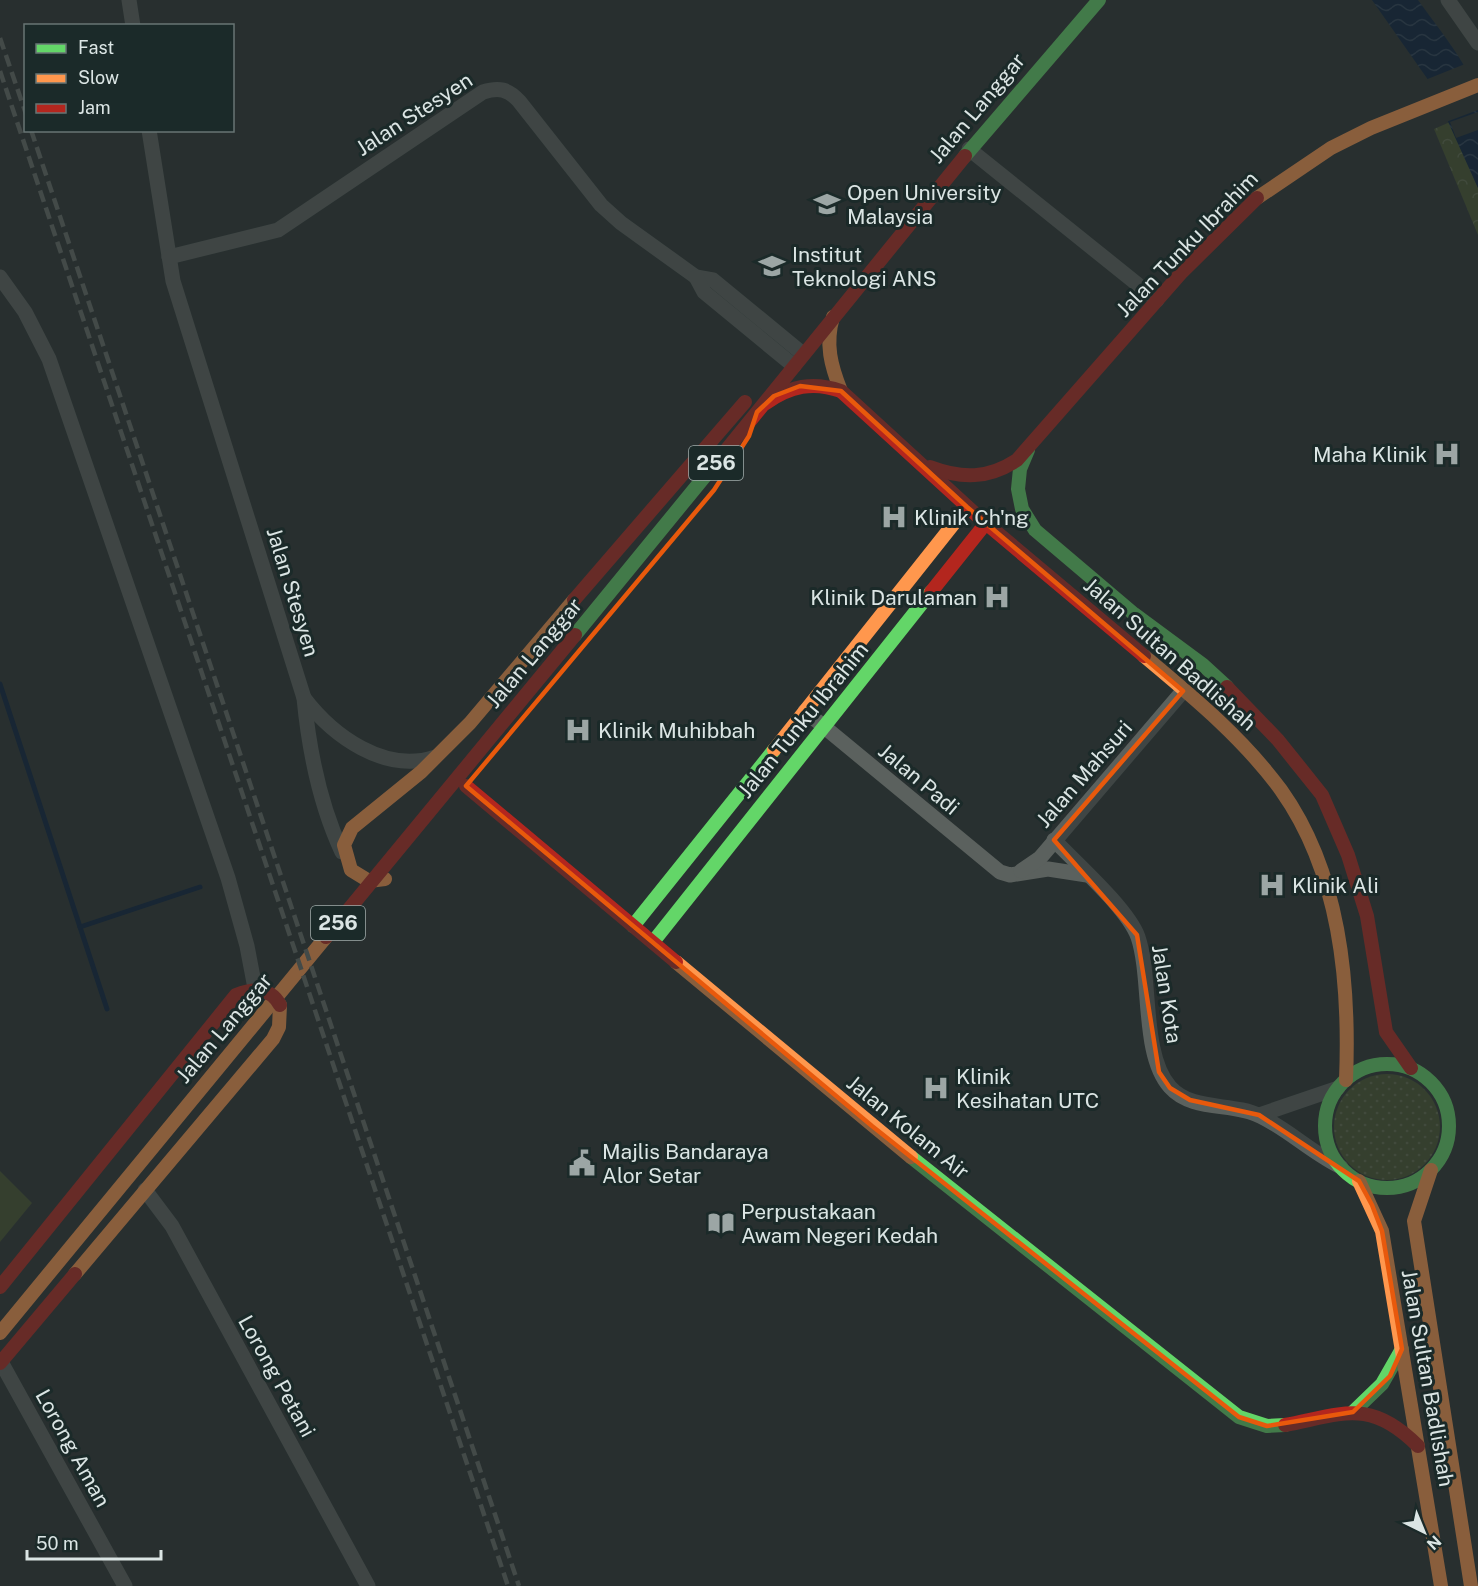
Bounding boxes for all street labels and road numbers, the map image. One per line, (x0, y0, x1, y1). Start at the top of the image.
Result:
street label: Jalan Langgar (924, 48, 1030, 168)
street label: Jalan Stesyen (351, 67, 477, 161)
street label: Jalan Tunku Ibrahim (1111, 166, 1263, 322)
road number: 256 (689, 446, 743, 480)
street label: Jalan Stesyen (261, 524, 325, 660)
street label: Jalan Sultan Badlishah (1079, 572, 1261, 736)
street label: Jalan Langgar (481, 593, 587, 713)
street label: Jalan Tunku Ibrahim (733, 637, 873, 803)
street label: Jalan Mahsuri (1031, 715, 1137, 833)
street label: Jalan Padi (874, 738, 964, 820)
road number: 256 (311, 906, 365, 940)
street label: Jalan Kota (1147, 943, 1187, 1045)
street label: Jalan Langgar (171, 968, 277, 1088)
street label: Jalan Kolam Air (842, 1070, 974, 1184)
street label: Jalan Sultan Badlishah (1397, 1268, 1459, 1488)
street label: Lorong Petani (233, 1311, 321, 1441)
street label: Lorong Aman (30, 1385, 116, 1511)

